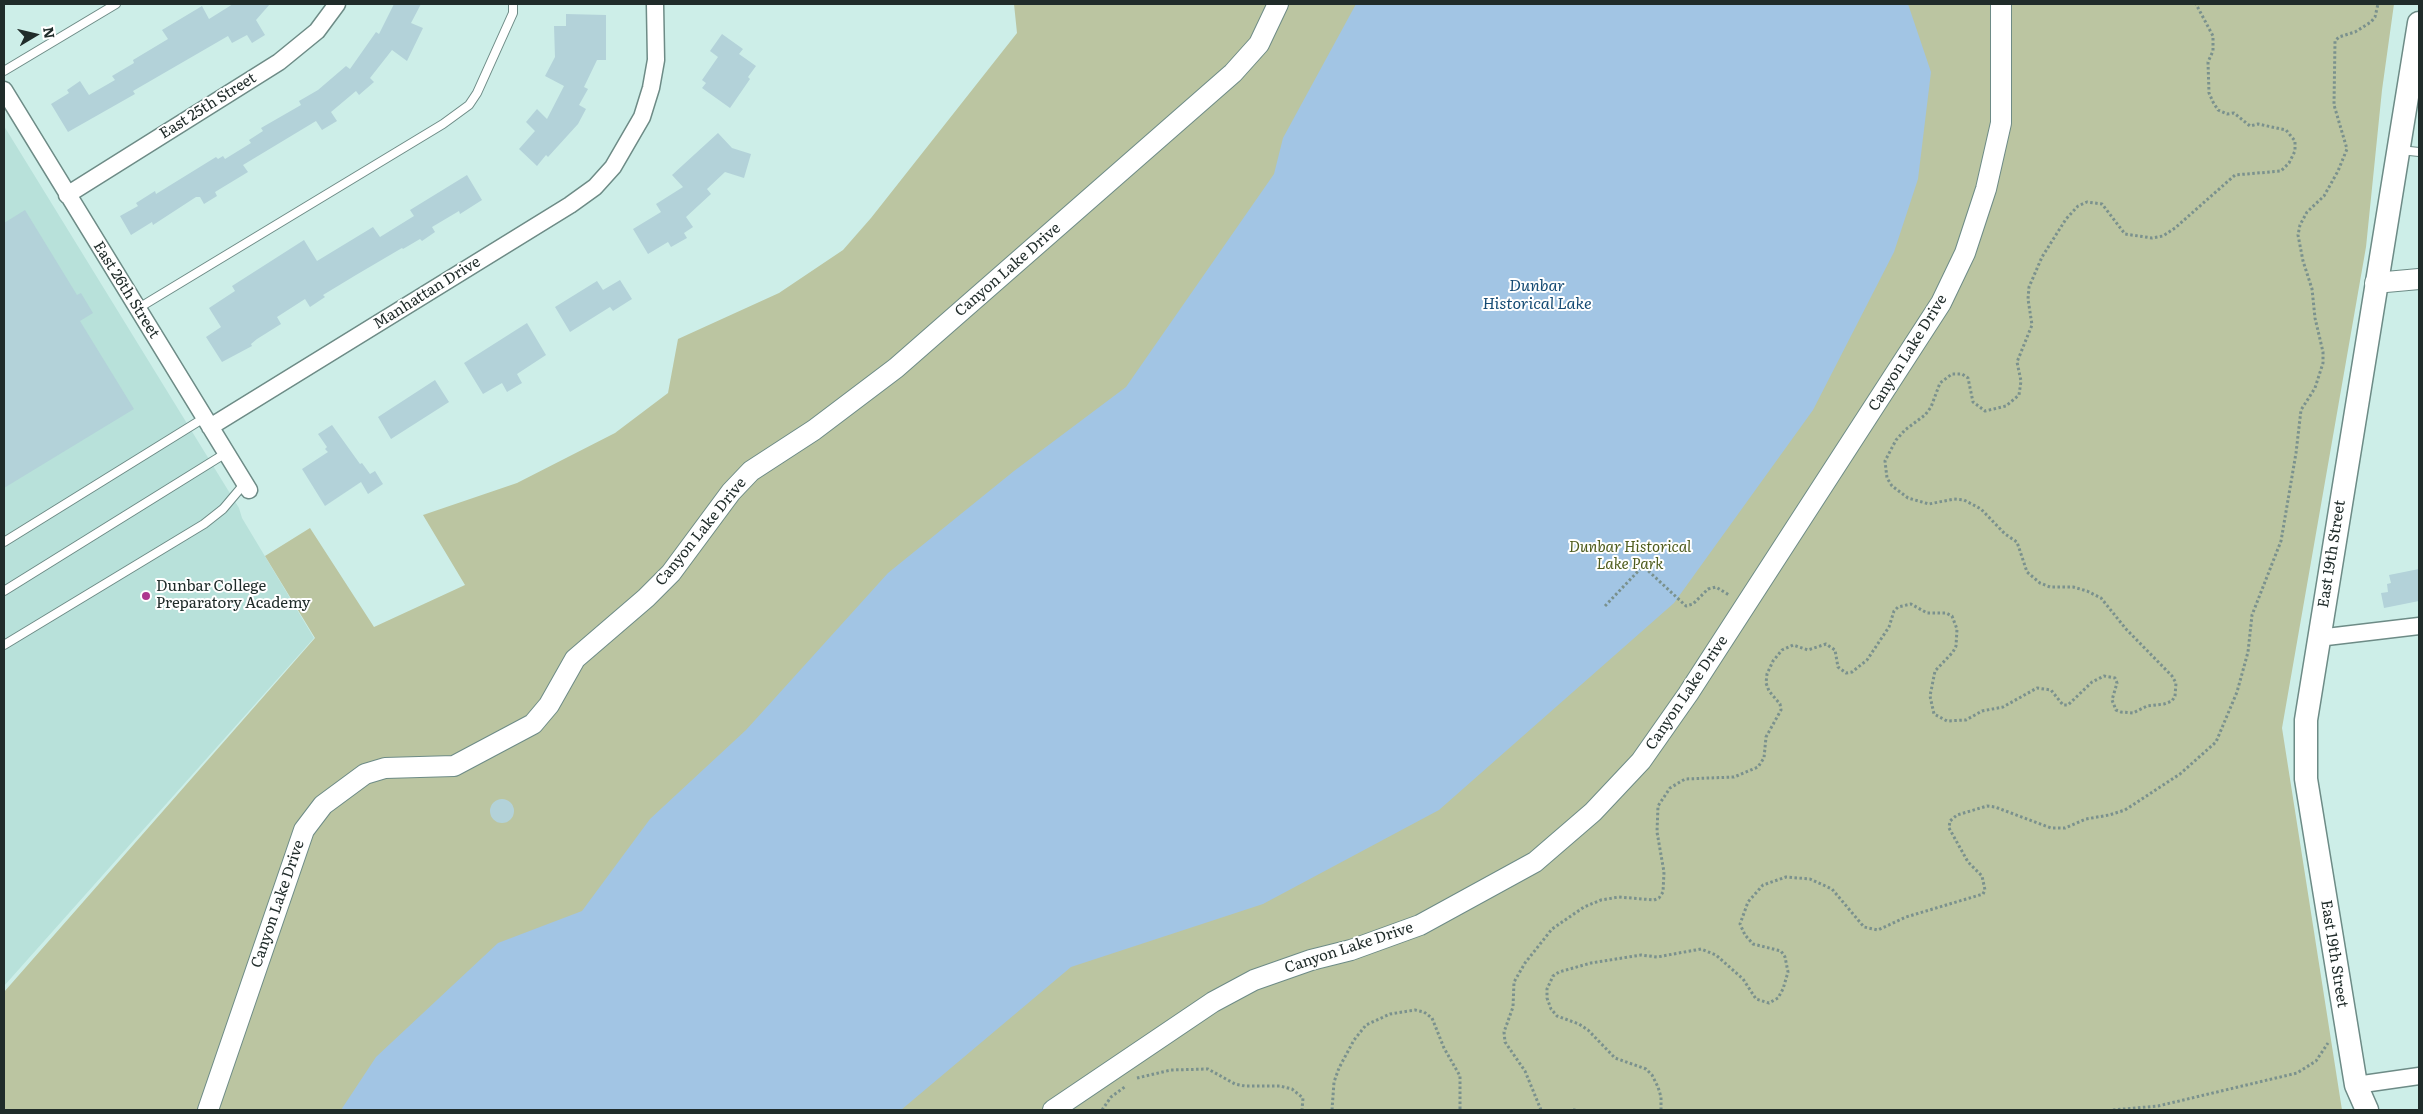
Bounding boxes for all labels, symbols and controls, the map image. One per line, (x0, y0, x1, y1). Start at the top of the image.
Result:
north arrow (10, 10, 60, 60)
text: N (39, 25, 61, 40)
street label: East 25th Street (156, 69, 260, 143)
street label: Canyon Lake Drive (952, 219, 1064, 321)
street label: East 26th Street (89, 238, 163, 342)
street label: Manhattan Drive (370, 253, 484, 333)
water label: Dunbar Historical Lake (1482, 276, 1592, 314)
street label: Canyon Lake Drive (1865, 291, 1951, 415)
street label: Canyon Lake Drive (652, 474, 750, 590)
street label: East 19th Street (2315, 499, 2349, 609)
park label: Dunbar Historical Lake Park (1569, 539, 1691, 574)
place label: Dunbar College Preparatory Academy (156, 578, 310, 613)
marker: Dunbar College Preparatory Academy (140, 590, 152, 602)
street label: Canyon Lake Drive (1642, 632, 1732, 754)
street label: Canyon Lake Drive (248, 838, 308, 970)
street label: East 19th Street (2317, 899, 2351, 1009)
street label: Canyon Lake Drive (1282, 919, 1416, 977)

